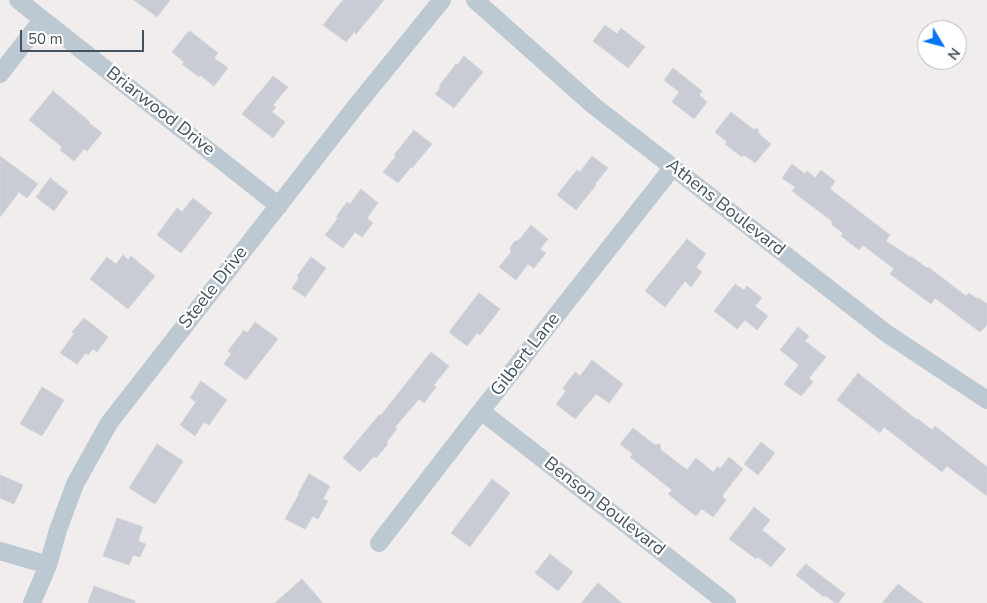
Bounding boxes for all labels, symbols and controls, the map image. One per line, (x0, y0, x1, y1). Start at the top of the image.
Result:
scale bar (22, 20, 146, 52)
north arrow (917, 20, 967, 70)
text: 50 m (28, 29, 63, 49)
text: N (943, 44, 964, 64)
street label: Briarwood Drive (101, 63, 219, 161)
street label: Athens Boulevard (661, 155, 789, 261)
street label: Steele Drive (175, 243, 253, 333)
street label: Gilbert Lane (487, 309, 565, 401)
street label: Benson Boulevard (539, 453, 669, 561)

